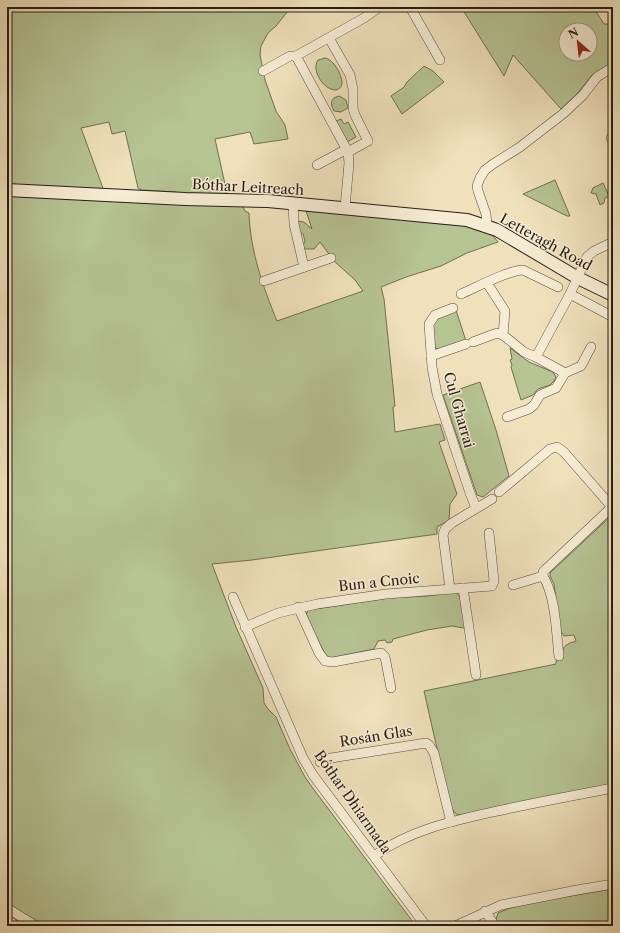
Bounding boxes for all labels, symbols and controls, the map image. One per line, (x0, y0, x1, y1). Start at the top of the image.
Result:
north arrow (558, 22, 598, 62)
text: N (566, 25, 581, 42)
street label: Bóthar Leitreach (192, 175, 305, 199)
street label: Letteragh Road (497, 209, 596, 275)
street label: Cul Gharrai (440, 370, 478, 450)
street label: Bun a Cnoic (337, 569, 421, 595)
street label: Rosán Glas (338, 721, 414, 751)
street label: Bóthar Dhiarmada (310, 747, 396, 858)

